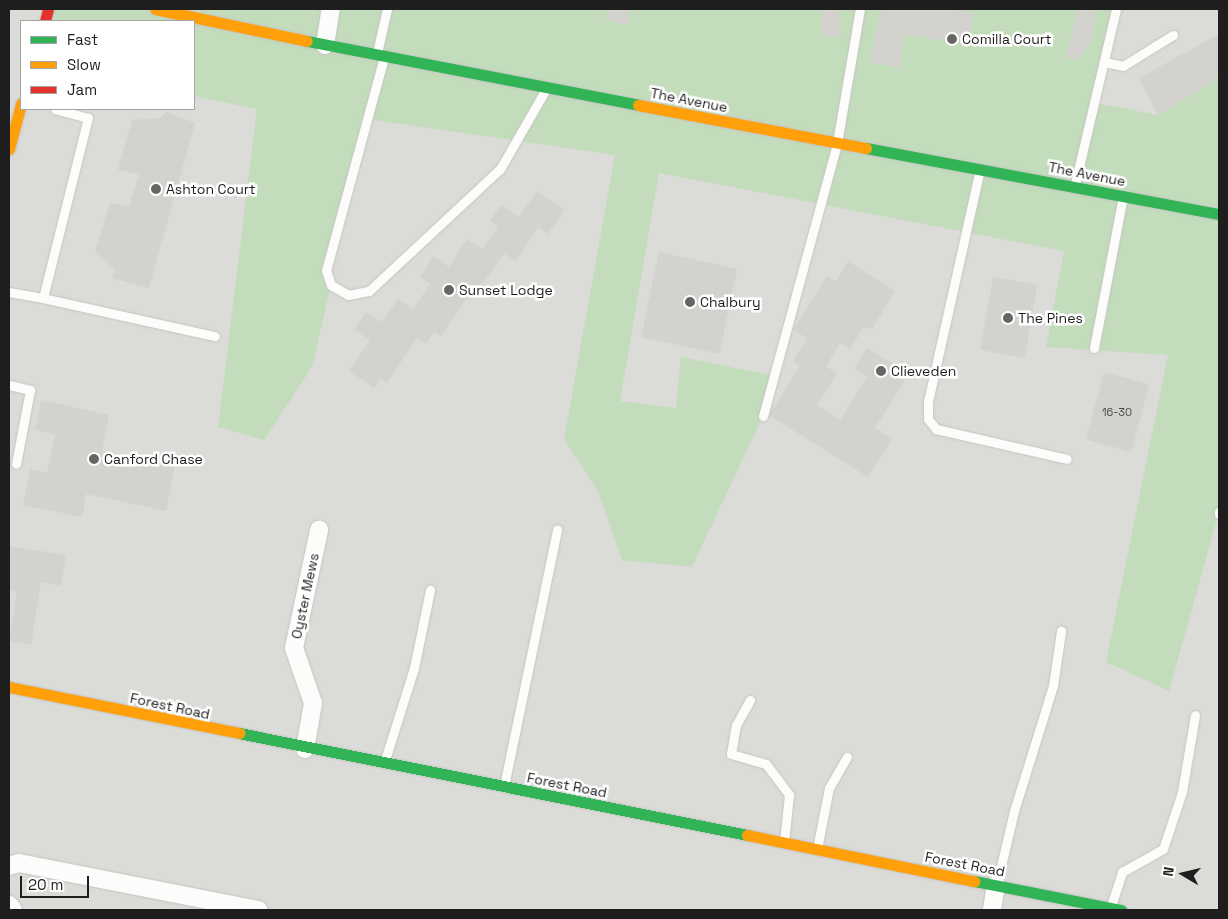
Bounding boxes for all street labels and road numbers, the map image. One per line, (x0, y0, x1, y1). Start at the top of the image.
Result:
street label: The Avenue (649, 84, 729, 116)
street label: The Avenue (1047, 158, 1127, 190)
street label: Oyster Mews (288, 552, 322, 640)
street label: Forest Road (129, 689, 211, 723)
street label: Forest Road (526, 769, 608, 801)
street label: Forest Road (924, 848, 1006, 880)

